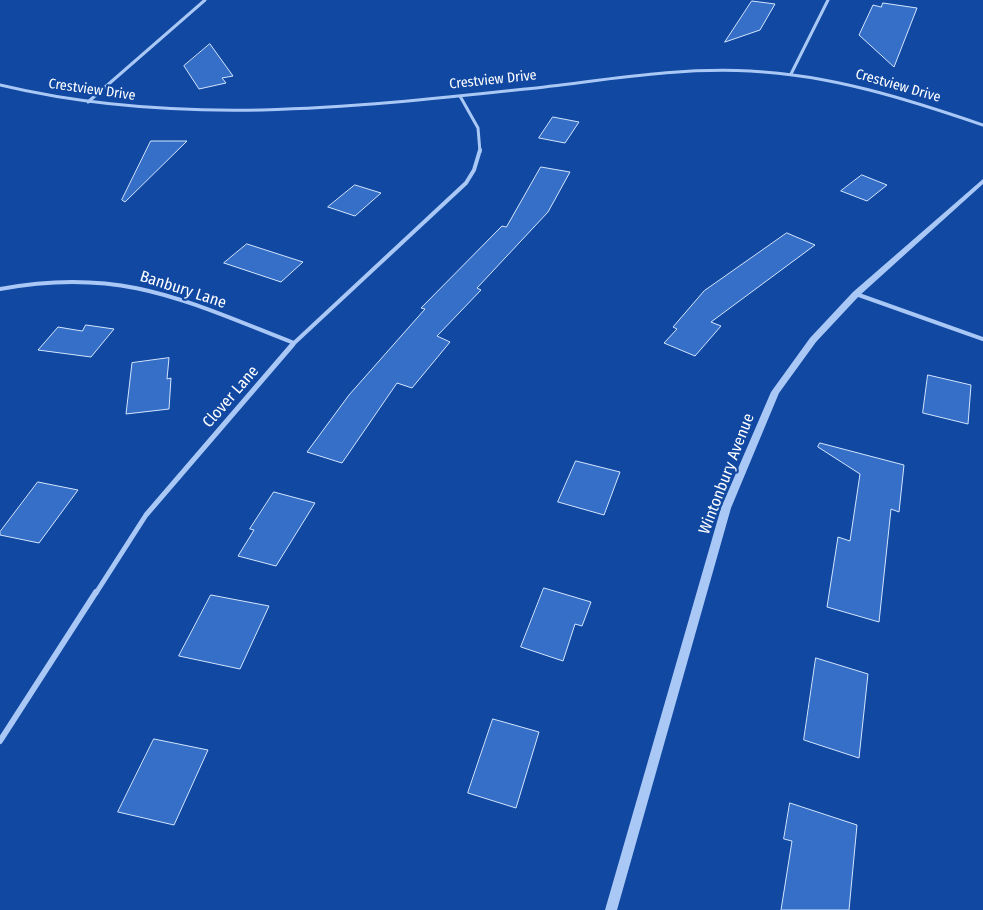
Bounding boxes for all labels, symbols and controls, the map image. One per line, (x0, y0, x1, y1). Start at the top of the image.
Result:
street label: Crestview Drive (854, 66, 942, 106)
street label: Crestview Drive (449, 67, 537, 93)
street label: Crestview Drive (47, 76, 137, 104)
street label: Banbury Lane (137, 267, 229, 313)
street label: Clover Lane (199, 362, 263, 432)
street label: Wintonbury Avenue (695, 411, 759, 537)

